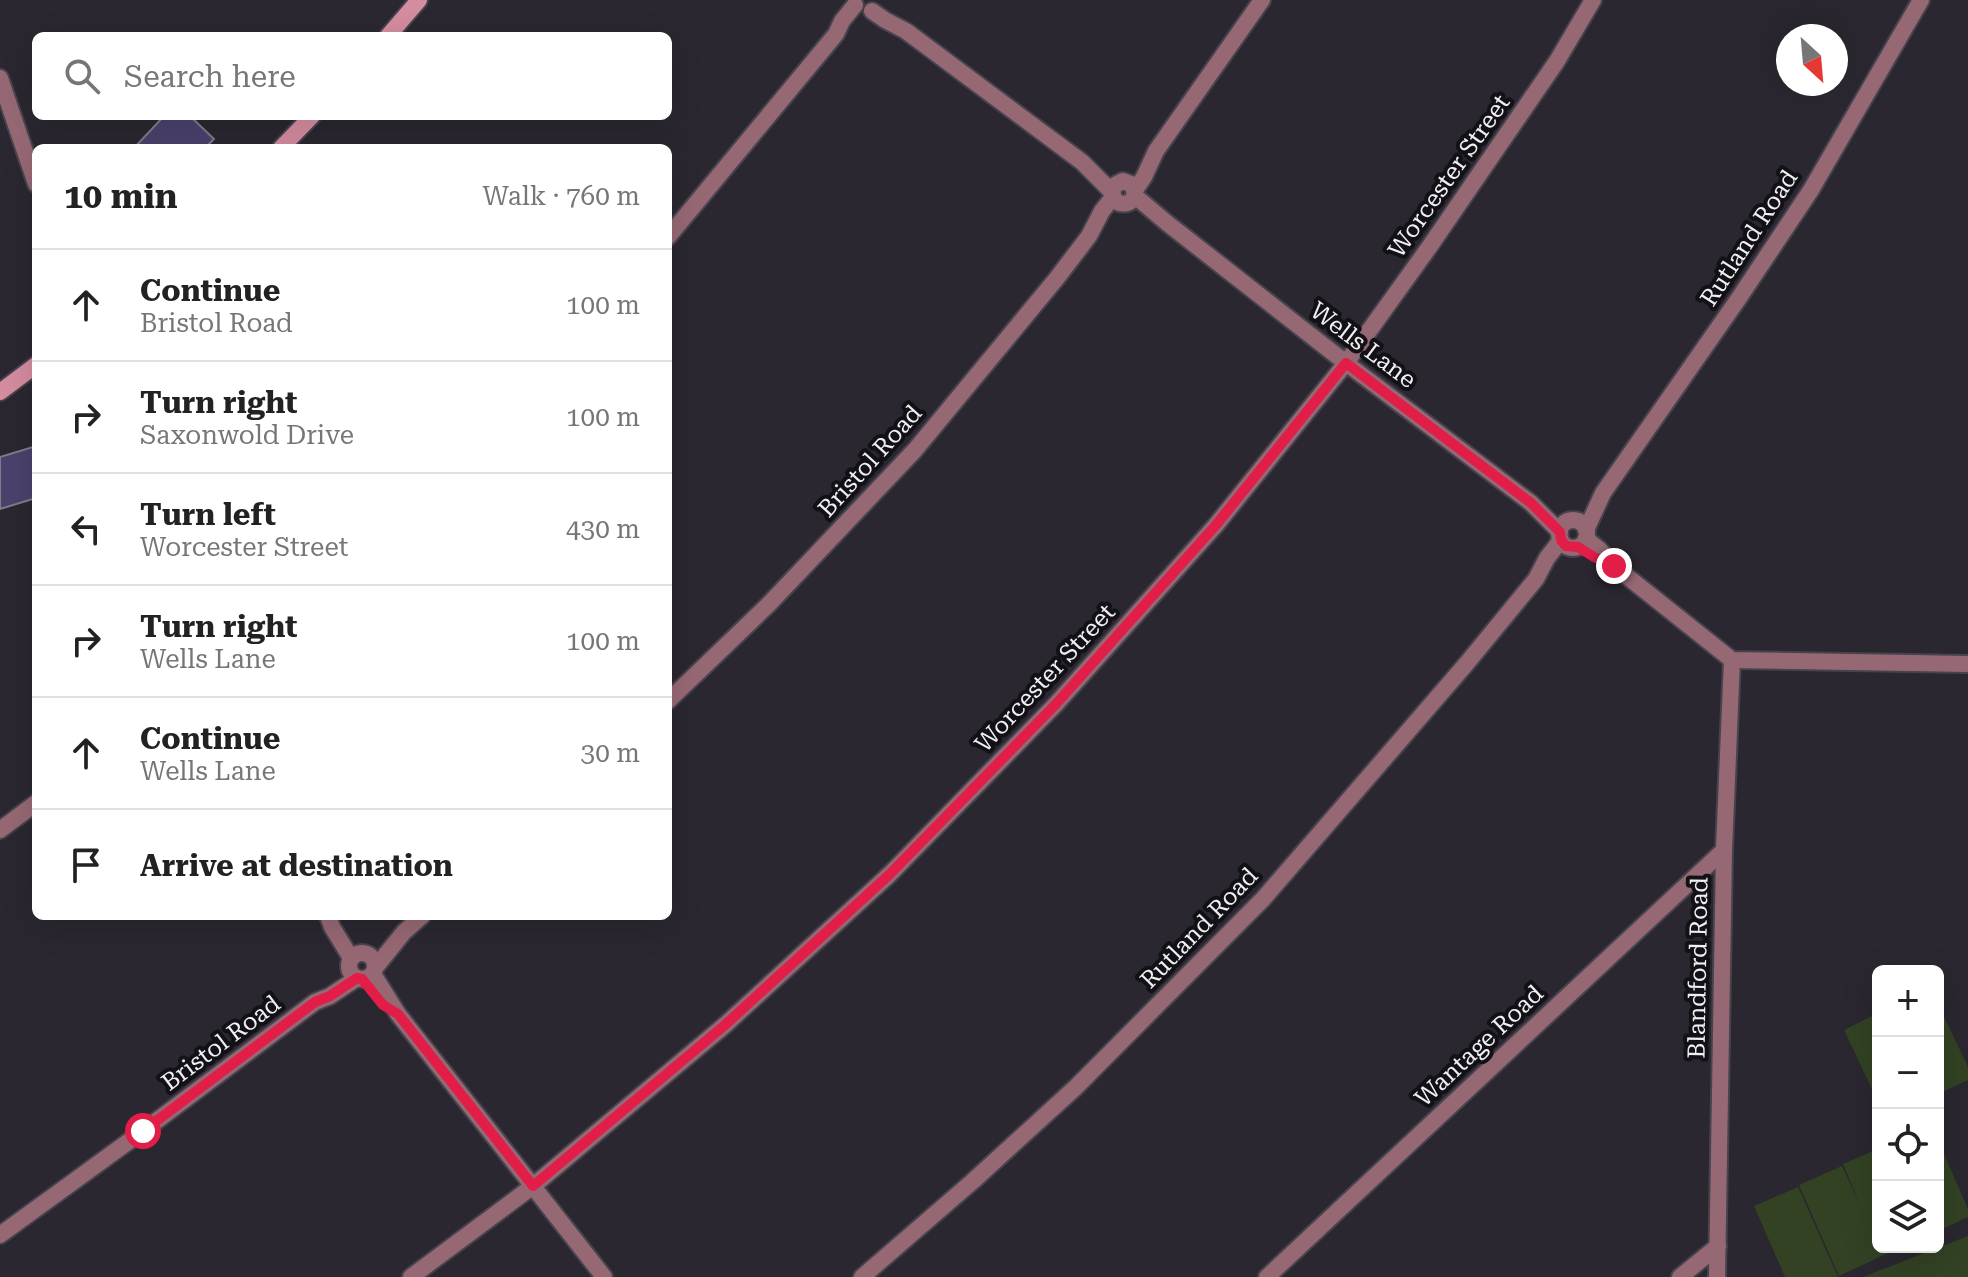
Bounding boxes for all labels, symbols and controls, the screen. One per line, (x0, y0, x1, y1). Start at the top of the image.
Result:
north arrow (1776, 24, 1848, 96)
search box (32, 32, 672, 120)
icon: search (60, 54, 104, 98)
text: Search here (124, 59, 296, 94)
street label: Worcester Street (1382, 89, 1516, 263)
street label: Rutland Road (1695, 165, 1803, 311)
text: 10 min (64, 176, 178, 216)
text: Walk · 760 m (482, 181, 640, 211)
text: Continue (140, 273, 280, 308)
icon: ahead (64, 283, 108, 327)
text: 100 m (566, 290, 640, 320)
street label: Wells Lane (1305, 296, 1421, 394)
text: Bristol Road (140, 308, 293, 338)
text: Turn right (140, 385, 297, 420)
icon: right (64, 395, 108, 439)
street label: Bristol Road (812, 399, 928, 523)
text: 100 m (566, 402, 640, 432)
text: Saxonwold Drive (140, 420, 354, 450)
text: Turn left (140, 497, 276, 532)
icon: left (64, 507, 108, 551)
text: 430 m (566, 514, 640, 544)
text: Worcester Street (140, 532, 348, 562)
route end (1596, 548, 1632, 584)
street label: Worcester Street (969, 598, 1121, 758)
text: Turn right (140, 609, 297, 644)
icon: right (64, 619, 108, 663)
text: 100 m (566, 626, 640, 656)
text: Wells Lane (140, 644, 276, 674)
text: Continue (140, 721, 280, 756)
icon: ahead (64, 731, 108, 775)
text: 30 m (581, 738, 640, 768)
text: Wells Lane (140, 756, 276, 786)
icon: arrive (64, 843, 108, 887)
text: Arrive at destination (140, 848, 453, 883)
street label: Rutland Road (1135, 862, 1263, 994)
street label: Blandford Road (1682, 877, 1714, 1059)
map controls (1872, 965, 1944, 1253)
button: + (1872, 965, 1944, 1037)
street label: Wantage Road (1409, 980, 1549, 1112)
street label: Bristol Road (156, 989, 286, 1097)
button: − (1872, 1037, 1944, 1109)
button: locate (1872, 1109, 1944, 1181)
route start (125, 1113, 161, 1149)
button: layers (1872, 1181, 1944, 1253)

